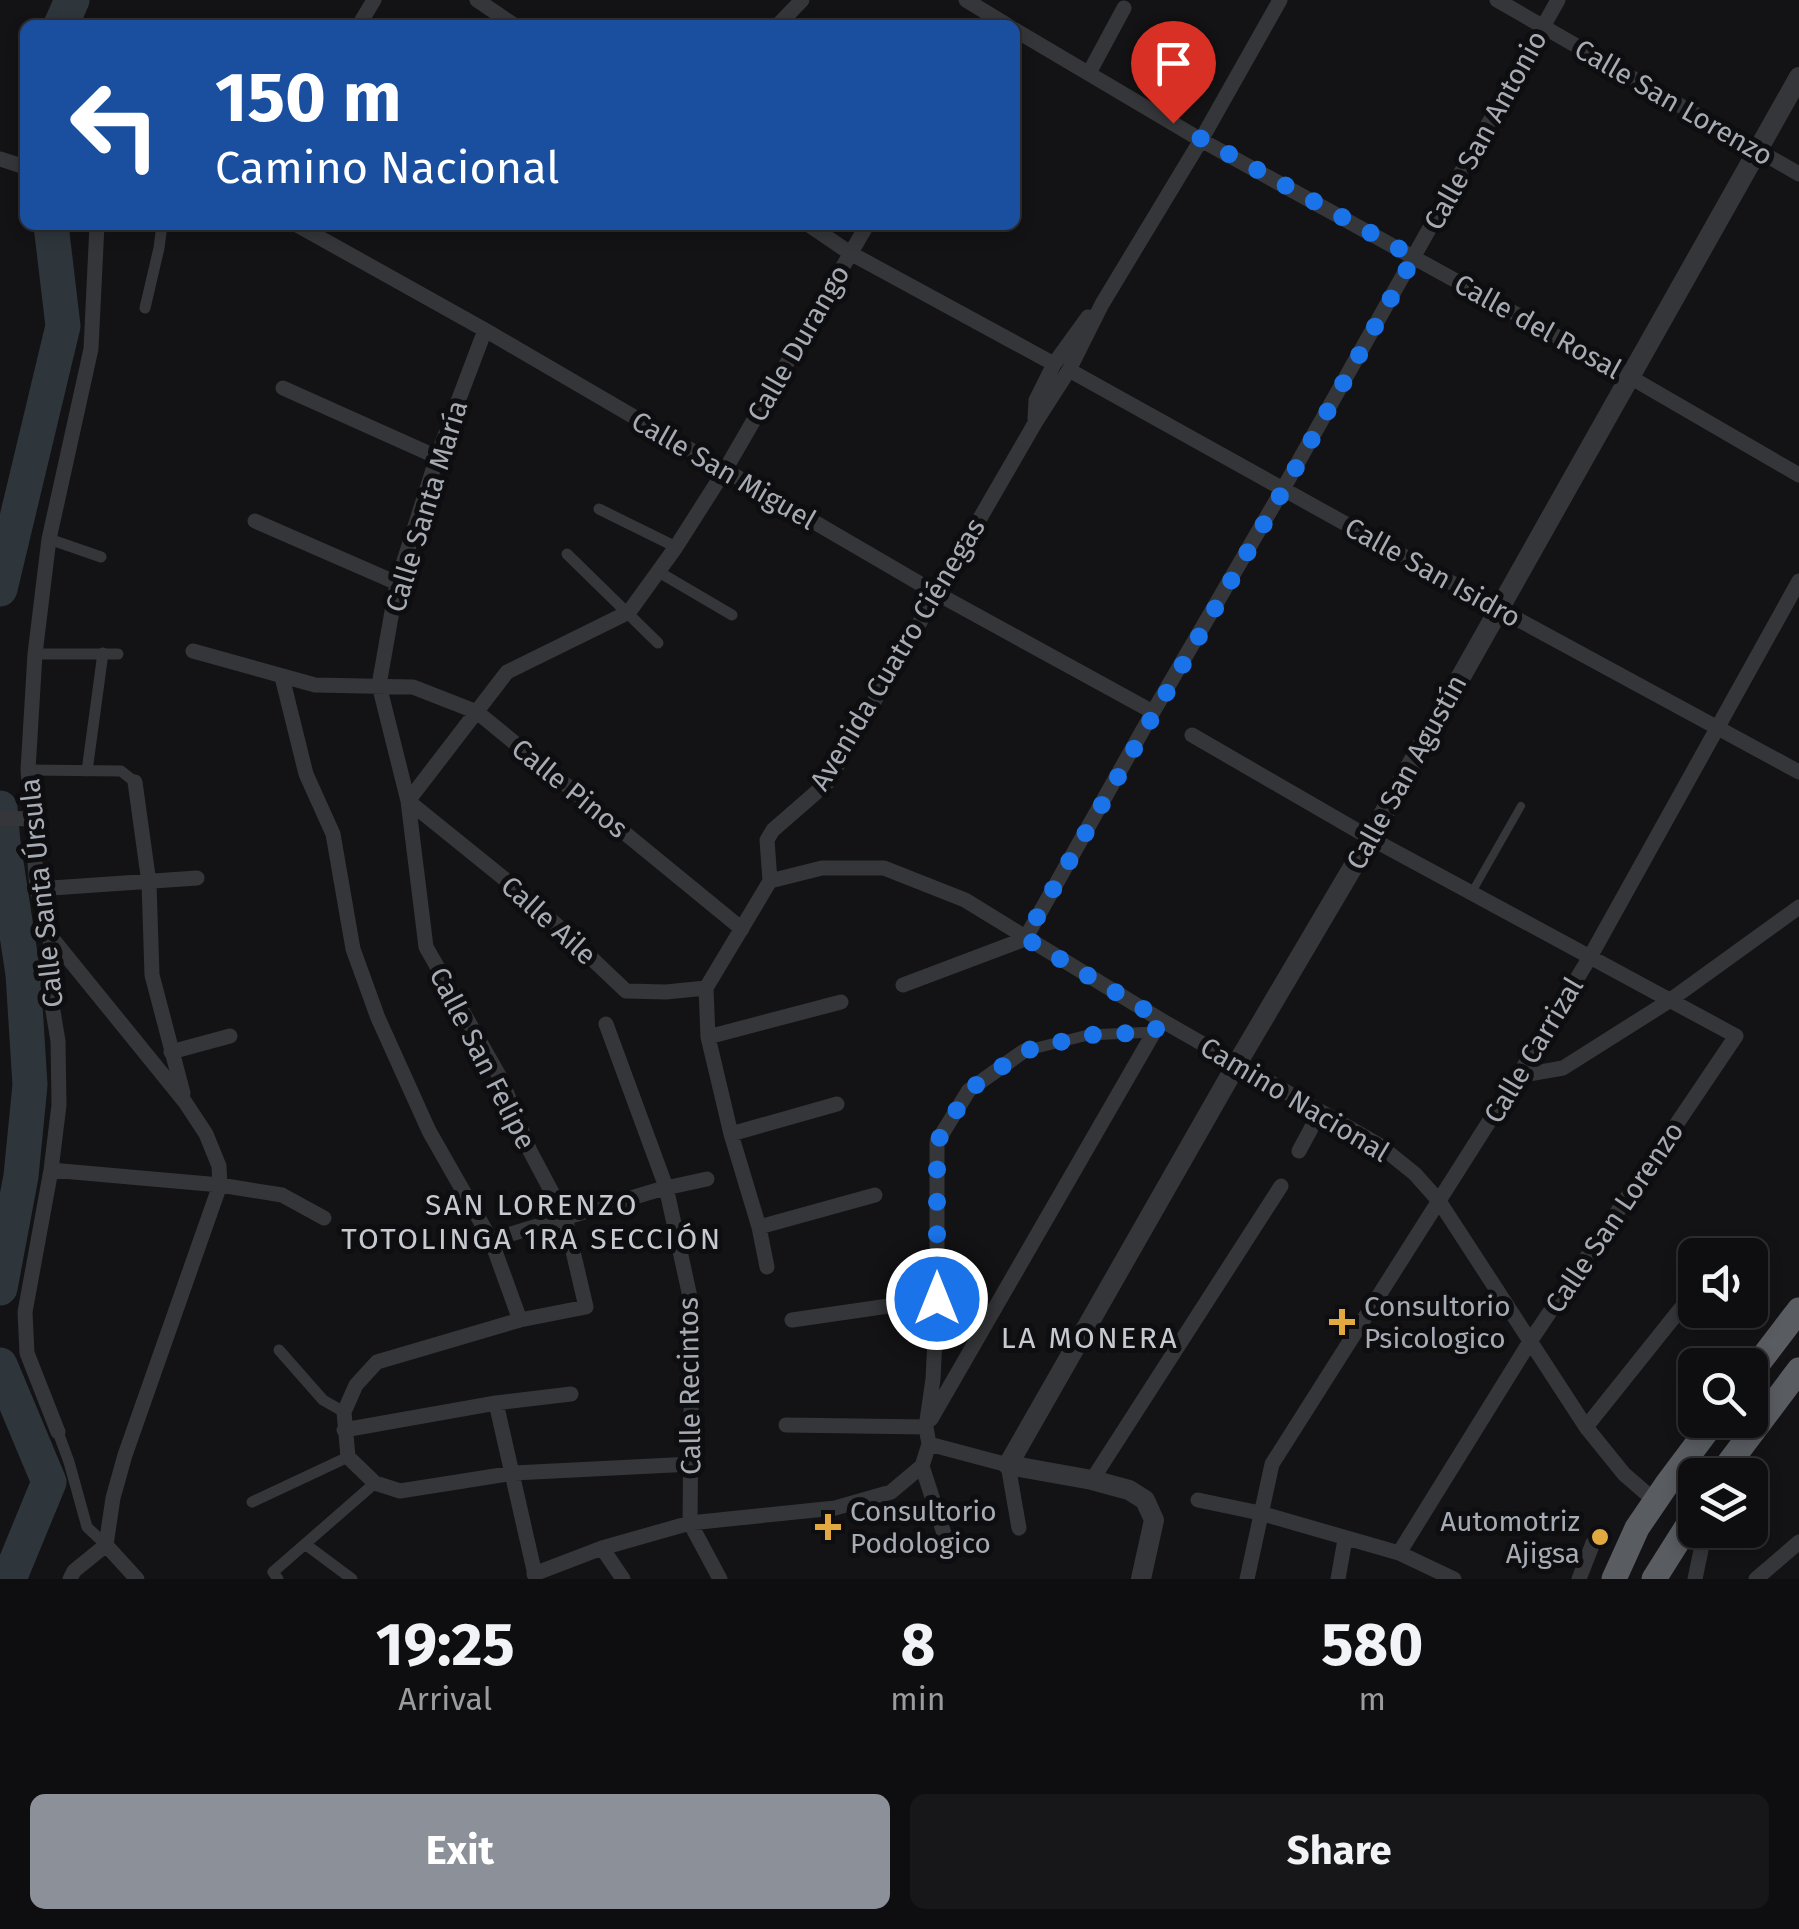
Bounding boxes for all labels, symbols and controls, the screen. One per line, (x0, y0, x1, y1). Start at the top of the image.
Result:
pin (1131, 21, 1216, 124)
street label: Calle San Antonio (1417, 25, 1554, 236)
street label: Calle San Lorenzo (1569, 32, 1779, 173)
icon: arrive (1146, 36, 1201, 91)
text: 150 m (215, 56, 402, 140)
icon: left (50, 60, 180, 190)
text: Camino Nacional (215, 141, 559, 195)
street label: Calle Durango (740, 259, 857, 428)
street label: Calle del Rosal (1449, 267, 1627, 386)
street label: Calle Santa María (379, 396, 474, 616)
street label: Calle San Miguel (626, 404, 822, 537)
street label: Calle San Isidro (1339, 511, 1526, 634)
street label: Avenida Cuatro Ciénegas (803, 512, 992, 796)
street label: Calle San Agustín (1339, 669, 1474, 875)
street label: Calle Pinos (505, 732, 634, 845)
street label: Calle Santa Úrsula (13, 777, 70, 1009)
street label: Calle Aile (494, 869, 603, 972)
street label: Calle San Felipe (423, 962, 543, 1155)
street label: Calle Carrizal (1477, 971, 1590, 1129)
street label: Camino Nacional (1194, 1030, 1395, 1169)
street label: Calle San Lorenzo (1538, 1116, 1691, 1319)
district label: SAN LORENZO TOTOLINGA 1RA SECCIÓN (341, 1187, 723, 1257)
map controls (1678, 1238, 1768, 1548)
button: sound (1678, 1238, 1768, 1328)
position arrow (885, 1247, 989, 1351)
place label: Consultorio Psicologico (1364, 1290, 1511, 1355)
street label: Calle Recintos (671, 1297, 708, 1475)
marker: Consultorio Psicologico (1329, 1309, 1355, 1335)
district label: LA MONERA (1001, 1320, 1179, 1356)
button: search (1678, 1348, 1768, 1438)
button: layers (1678, 1458, 1768, 1548)
place label: Consultorio Podologico (850, 1495, 997, 1560)
place label: Automotriz Ajigsa (1440, 1505, 1580, 1570)
marker: Consultorio Podologico (815, 1514, 841, 1540)
marker: Automotriz Ajigsa (1589, 1526, 1611, 1548)
text: 19:25 (376, 1609, 515, 1681)
text: 8 (901, 1609, 935, 1681)
text: 580 (1321, 1609, 1423, 1681)
text: Arrival (398, 1680, 492, 1718)
text: min (890, 1680, 946, 1718)
text: m (1359, 1680, 1386, 1718)
button: Exit (30, 1794, 890, 1909)
button: Share (910, 1794, 1769, 1909)

